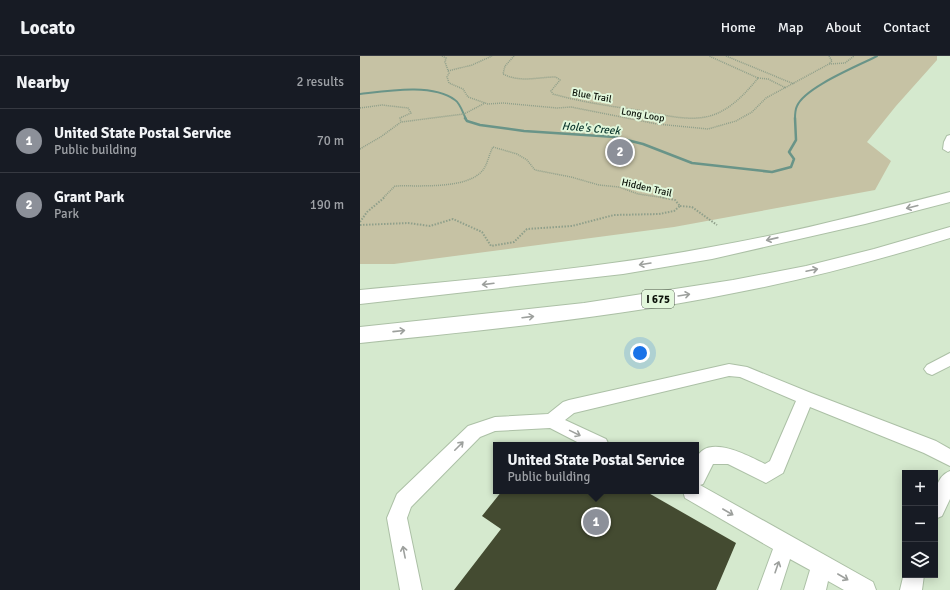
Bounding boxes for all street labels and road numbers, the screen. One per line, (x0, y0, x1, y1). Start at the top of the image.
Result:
street label: Blue Trail (571, 87, 613, 105)
street label: Long Loop (620, 105, 665, 125)
street label: Hidden Trail (620, 176, 673, 200)
road number: I 675 (642, 290, 674, 308)

